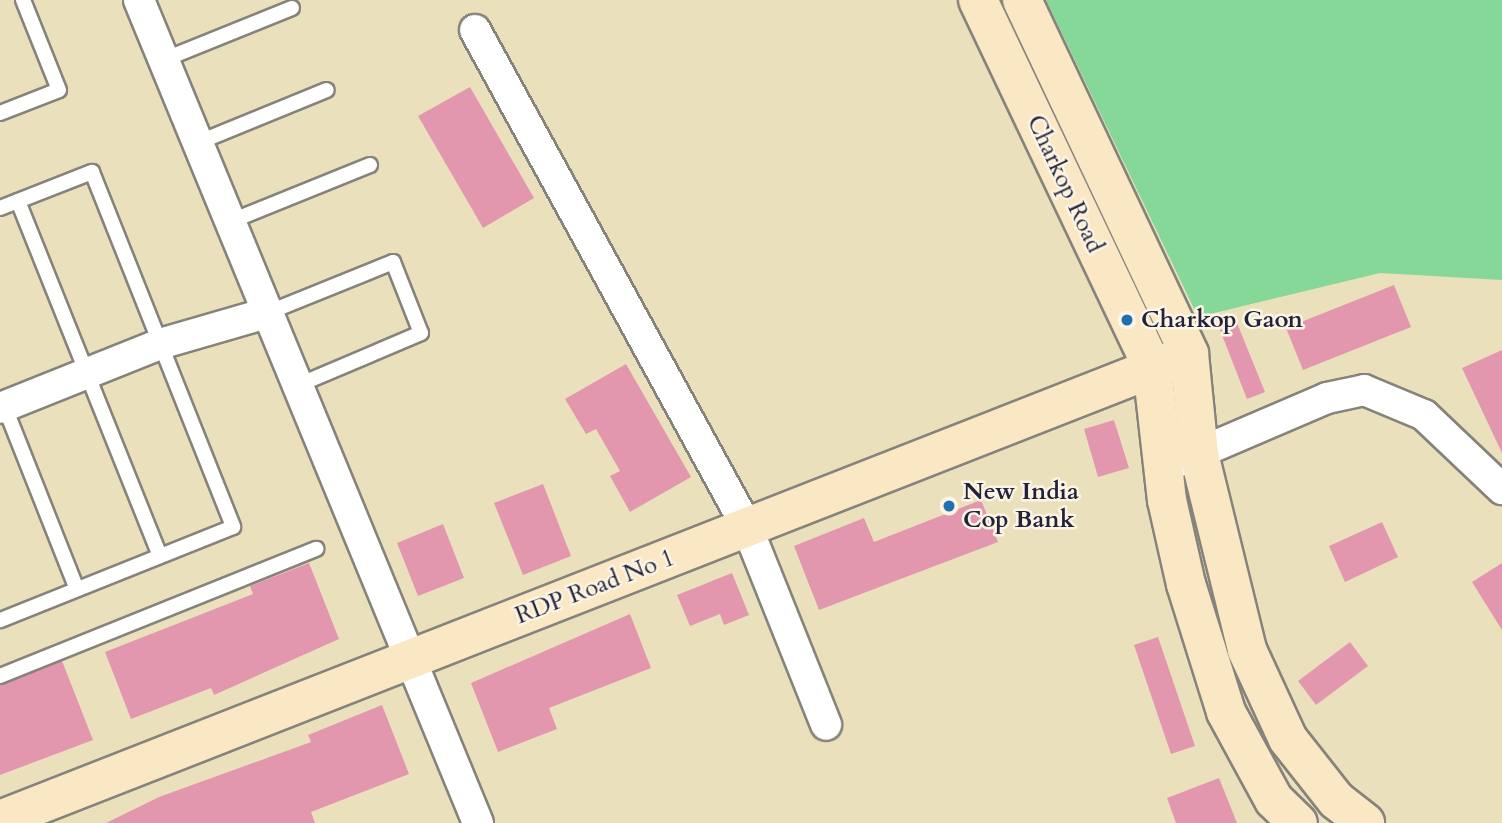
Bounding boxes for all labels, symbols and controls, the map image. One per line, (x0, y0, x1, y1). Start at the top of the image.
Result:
street label: Charkop Road (1021, 111, 1109, 257)
place label: Charkop Gaon (1141, 306, 1303, 334)
marker: Charkop Gaon (1119, 312, 1135, 328)
place label: New India Cop Bank (963, 478, 1079, 534)
marker: New India Cop Bank (941, 498, 957, 514)
street label: RDP Road No 1 (511, 543, 679, 631)

